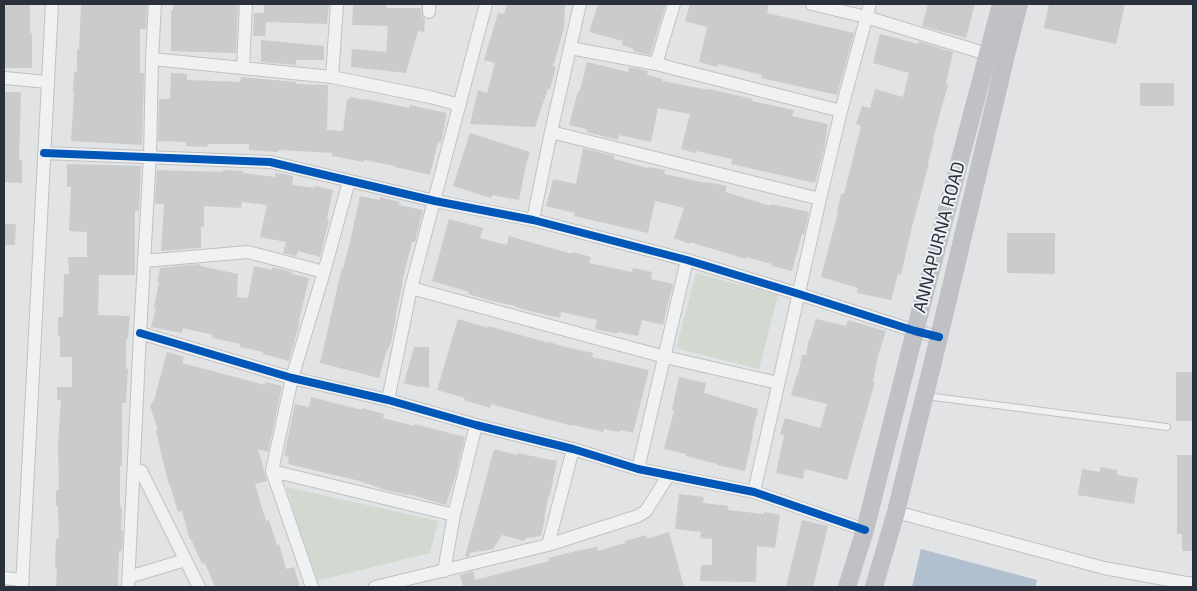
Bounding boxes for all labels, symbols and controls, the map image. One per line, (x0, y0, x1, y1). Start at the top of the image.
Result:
street label: ANNAPURNA ROAD (908, 159, 970, 315)

